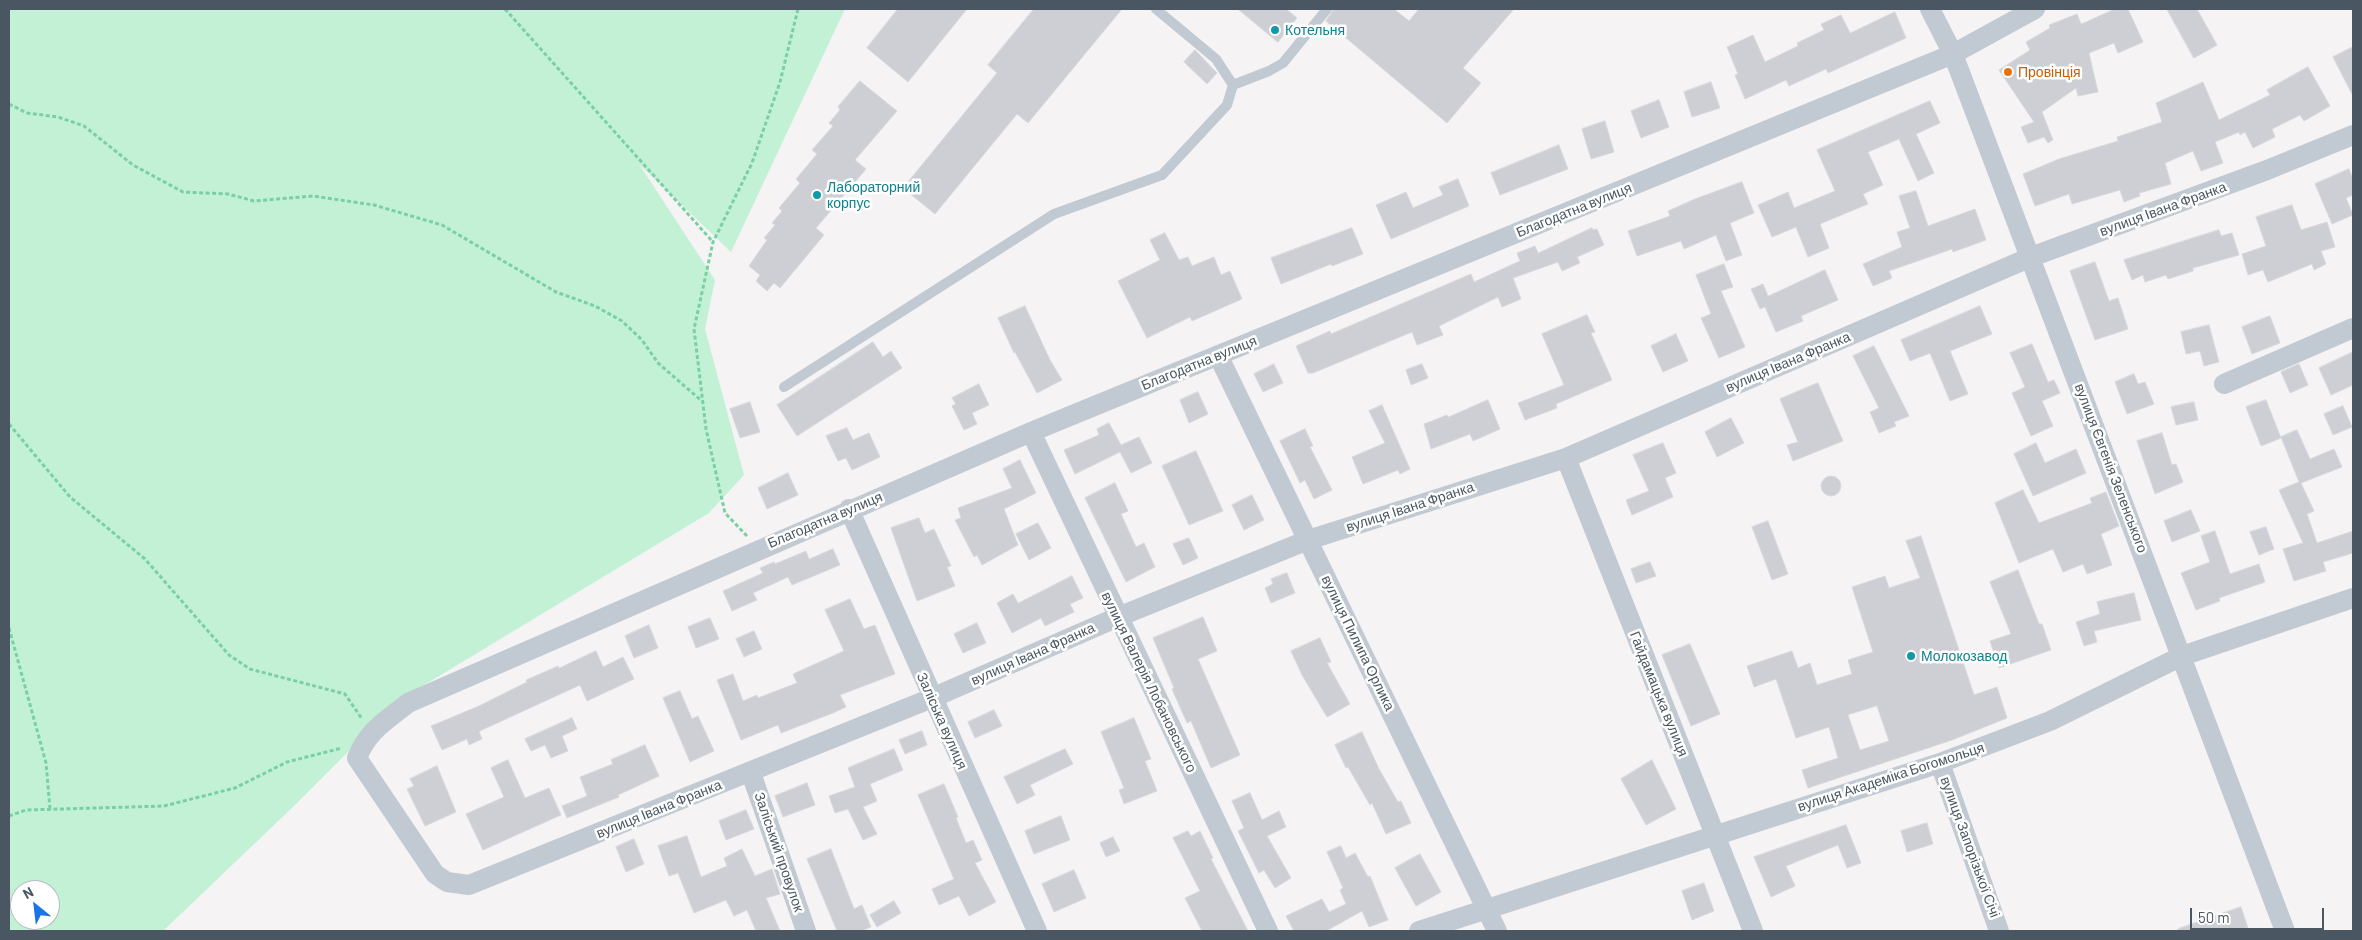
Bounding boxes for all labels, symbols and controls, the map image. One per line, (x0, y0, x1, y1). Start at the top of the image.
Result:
place label: Котельня (1285, 22, 1345, 38)
marker: Котельня (1269, 24, 1281, 36)
place label: Провінція (2018, 64, 2081, 80)
marker: Провінція (2002, 66, 2014, 78)
street label: вулиця Івана Франка (2097, 178, 2229, 240)
place label: Лабораторний корпус (827, 179, 920, 212)
street label: Благодатна вулиця (1514, 179, 1634, 241)
marker: Лабораторний корпус (811, 189, 823, 201)
street label: вулиця Івана Франка (1723, 328, 1853, 396)
street label: Благодатна вулиця (1139, 332, 1259, 394)
street label: вулиця Євгенія Зеленського (2071, 381, 2151, 555)
street label: вулиця Івана Франка (1344, 478, 1476, 536)
street label: Благодатна вулиця (765, 488, 885, 552)
street label: вулиця Пилипа Орлика (1318, 573, 1398, 713)
street label: вулиця Валерія Лобановського (1098, 589, 1200, 775)
street label: вулиця Івана Франка (969, 619, 1097, 689)
street label: Гайдамацька вулиця (1626, 629, 1692, 759)
place label: Молокозавод (1921, 648, 2007, 664)
marker: Молокозавод (1905, 650, 1917, 662)
street label: Заліська вулиця (913, 670, 971, 772)
street label: вулиця Академіка Богомольця (1796, 739, 1986, 815)
street label: вулиця Запорізької Січі (1937, 774, 2003, 920)
street label: вулиця Івана Франка (594, 776, 724, 842)
street label: Заліський провулок (751, 790, 807, 914)
north arrow (10, 880, 60, 930)
text: N (20, 883, 36, 902)
scale bar (2192, 898, 2326, 930)
text: 50 m (2198, 908, 2230, 926)

